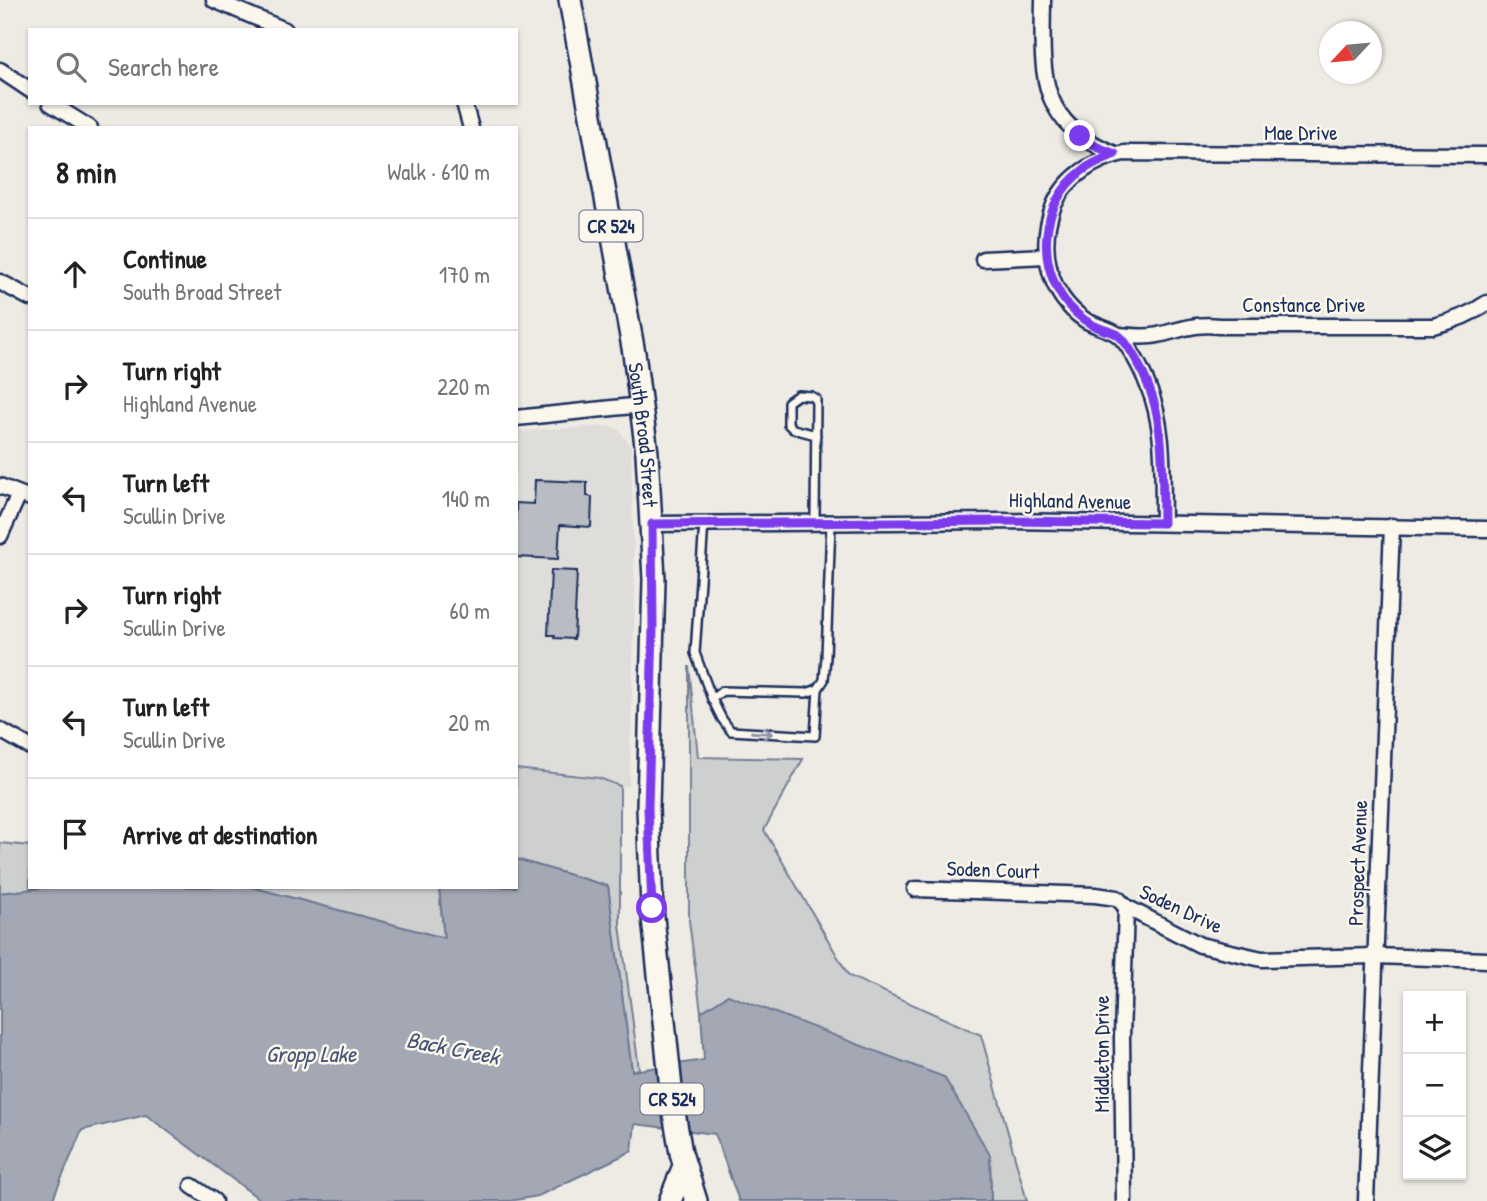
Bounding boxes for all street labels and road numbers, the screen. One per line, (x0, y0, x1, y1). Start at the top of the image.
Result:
street label: Mae Drive (1264, 118, 1338, 147)
road number: CR 524 (580, 210, 642, 242)
street label: Constance Drive (1242, 290, 1366, 319)
street label: South Broad Street (621, 361, 665, 508)
street label: Highland Avenue (1009, 485, 1131, 516)
street label: Prospect Avenue (1341, 800, 1374, 926)
street label: Soden Court (946, 853, 1041, 886)
street label: Soden Drive (1135, 877, 1227, 940)
street label: Middleton Drive (1087, 995, 1116, 1113)
road number: CR 524 (640, 1084, 704, 1114)

